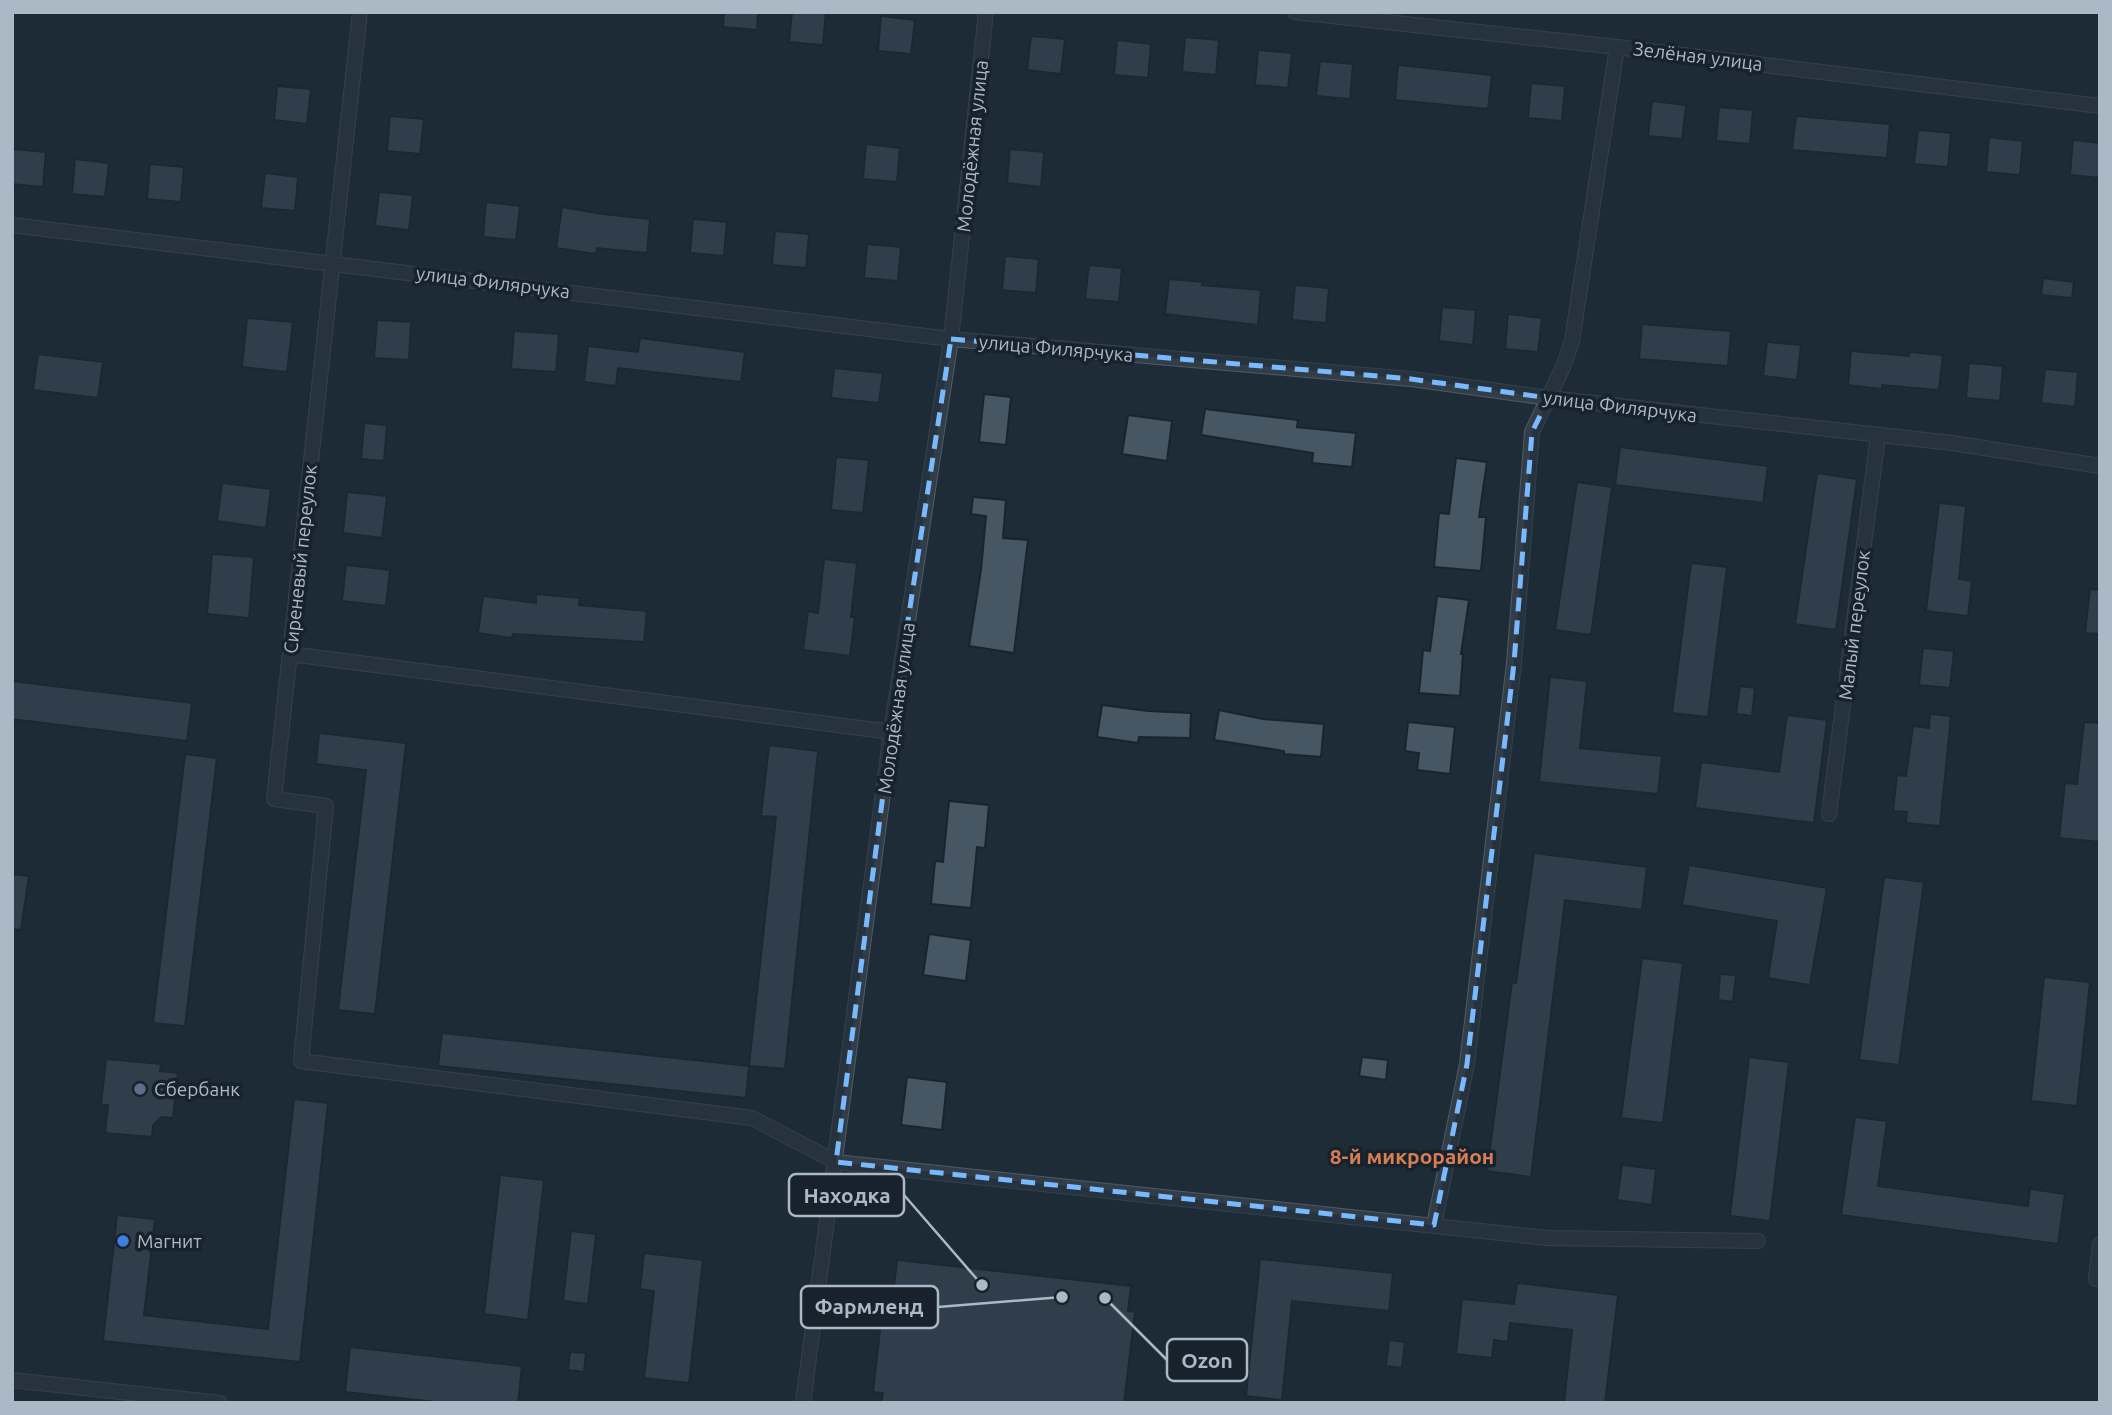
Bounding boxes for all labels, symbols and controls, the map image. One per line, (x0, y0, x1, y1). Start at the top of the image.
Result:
street label: Зелёная улица (1632, 37, 1764, 75)
street label: Молодёжная улица (952, 59, 992, 233)
street label: улица Филярчука (415, 262, 571, 302)
street label: улица Филярчука (978, 330, 1134, 366)
street label: улица Филярчука (1542, 386, 1698, 426)
street label: Сиреневый переулок (279, 463, 321, 655)
street label: Малый переулок (1834, 549, 1874, 701)
street label: Молодёжная улица (873, 621, 919, 795)
place label: Сбербанк (154, 1078, 240, 1100)
marker: Сбербанк (132, 1081, 148, 1097)
district label: 8-й микрорайон (1330, 1144, 1494, 1168)
callout: Находка (789, 1174, 904, 1216)
text: Находка (803, 1183, 891, 1207)
place label: Магнит (137, 1230, 202, 1252)
marker: Магнит (115, 1233, 131, 1249)
callout: Фармленд (801, 1286, 938, 1328)
text: Фармленд (814, 1294, 924, 1318)
callout: Ozon (1167, 1339, 1247, 1381)
text: Ozon (1181, 1348, 1233, 1372)

